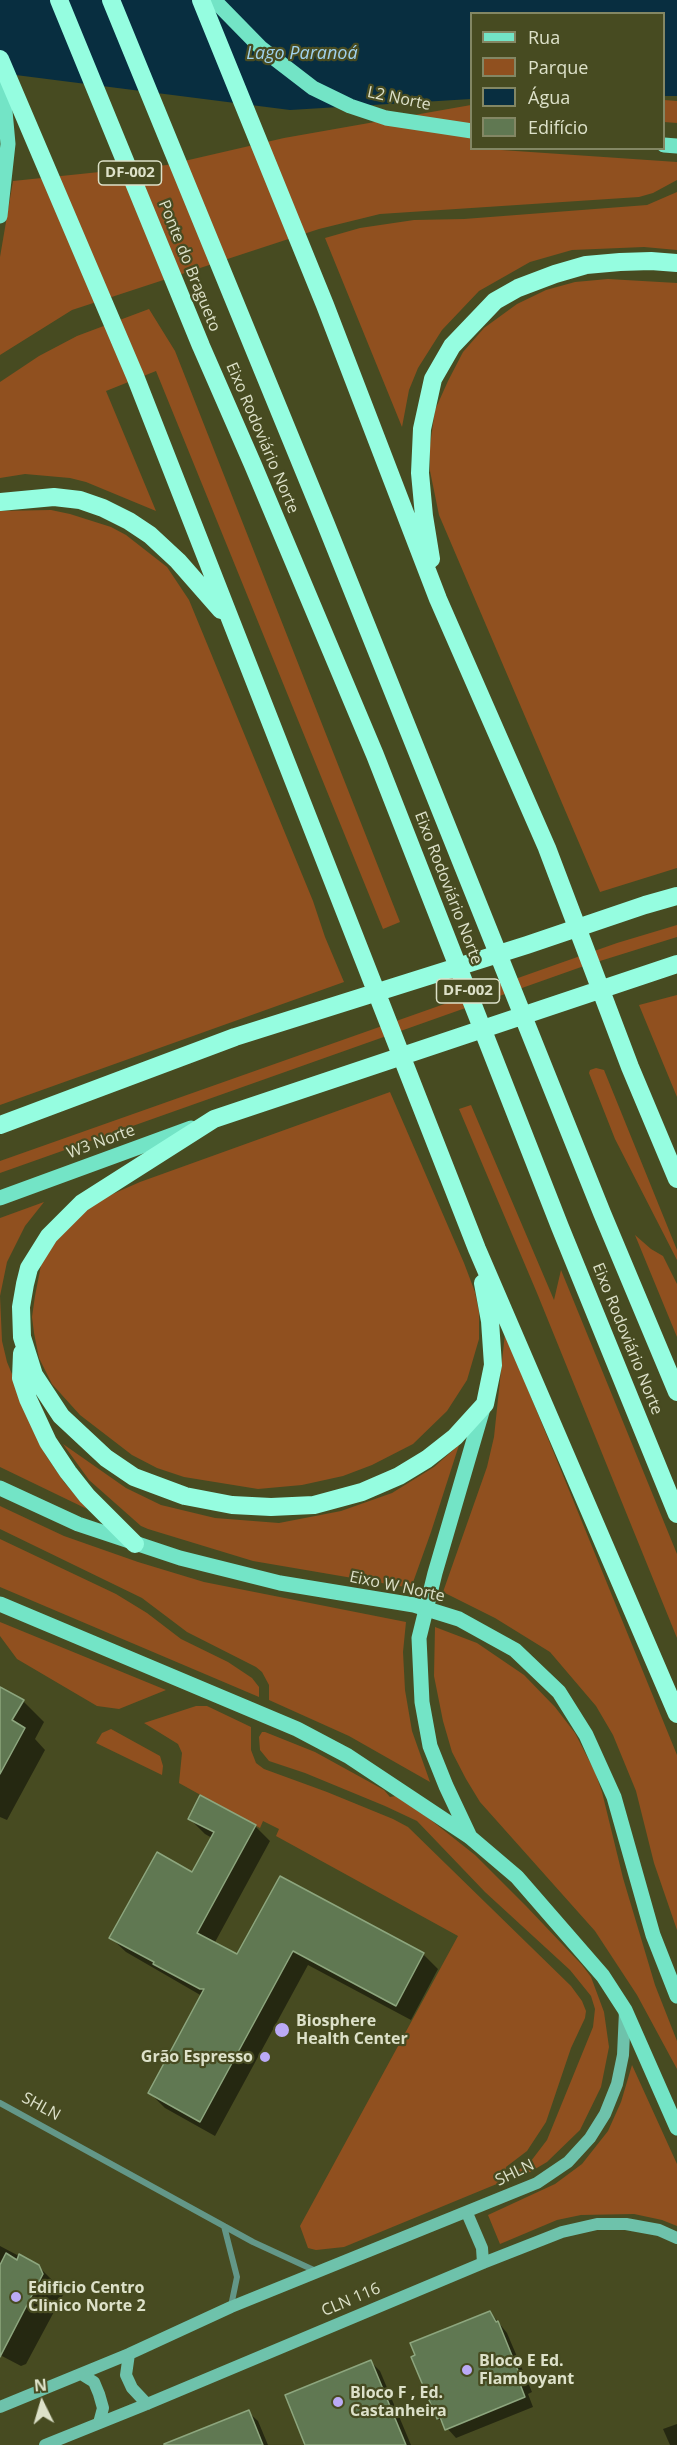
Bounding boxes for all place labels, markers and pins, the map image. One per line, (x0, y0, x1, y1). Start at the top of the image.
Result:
place label: Biosphere Health Center (296, 2011, 408, 2049)
marker: Biosphere Health Center (273, 2021, 291, 2039)
place label: Grão Espresso (141, 2047, 253, 2067)
marker: Grão Espresso (258, 2050, 272, 2064)
place label: Edificio Centro Clinico Norte 2 (28, 2278, 146, 2316)
marker: Edificio Centro Clinico Norte 2 (9, 2290, 23, 2304)
place label: Bloco E Ed. Flamboyant (479, 2351, 574, 2389)
marker: Bloco E Ed. Flamboyant (460, 2363, 474, 2377)
place label: Bloco F , Ed. Castanheira (350, 2383, 447, 2421)
marker: Bloco F , Ed. Castanheira (331, 2395, 345, 2409)

